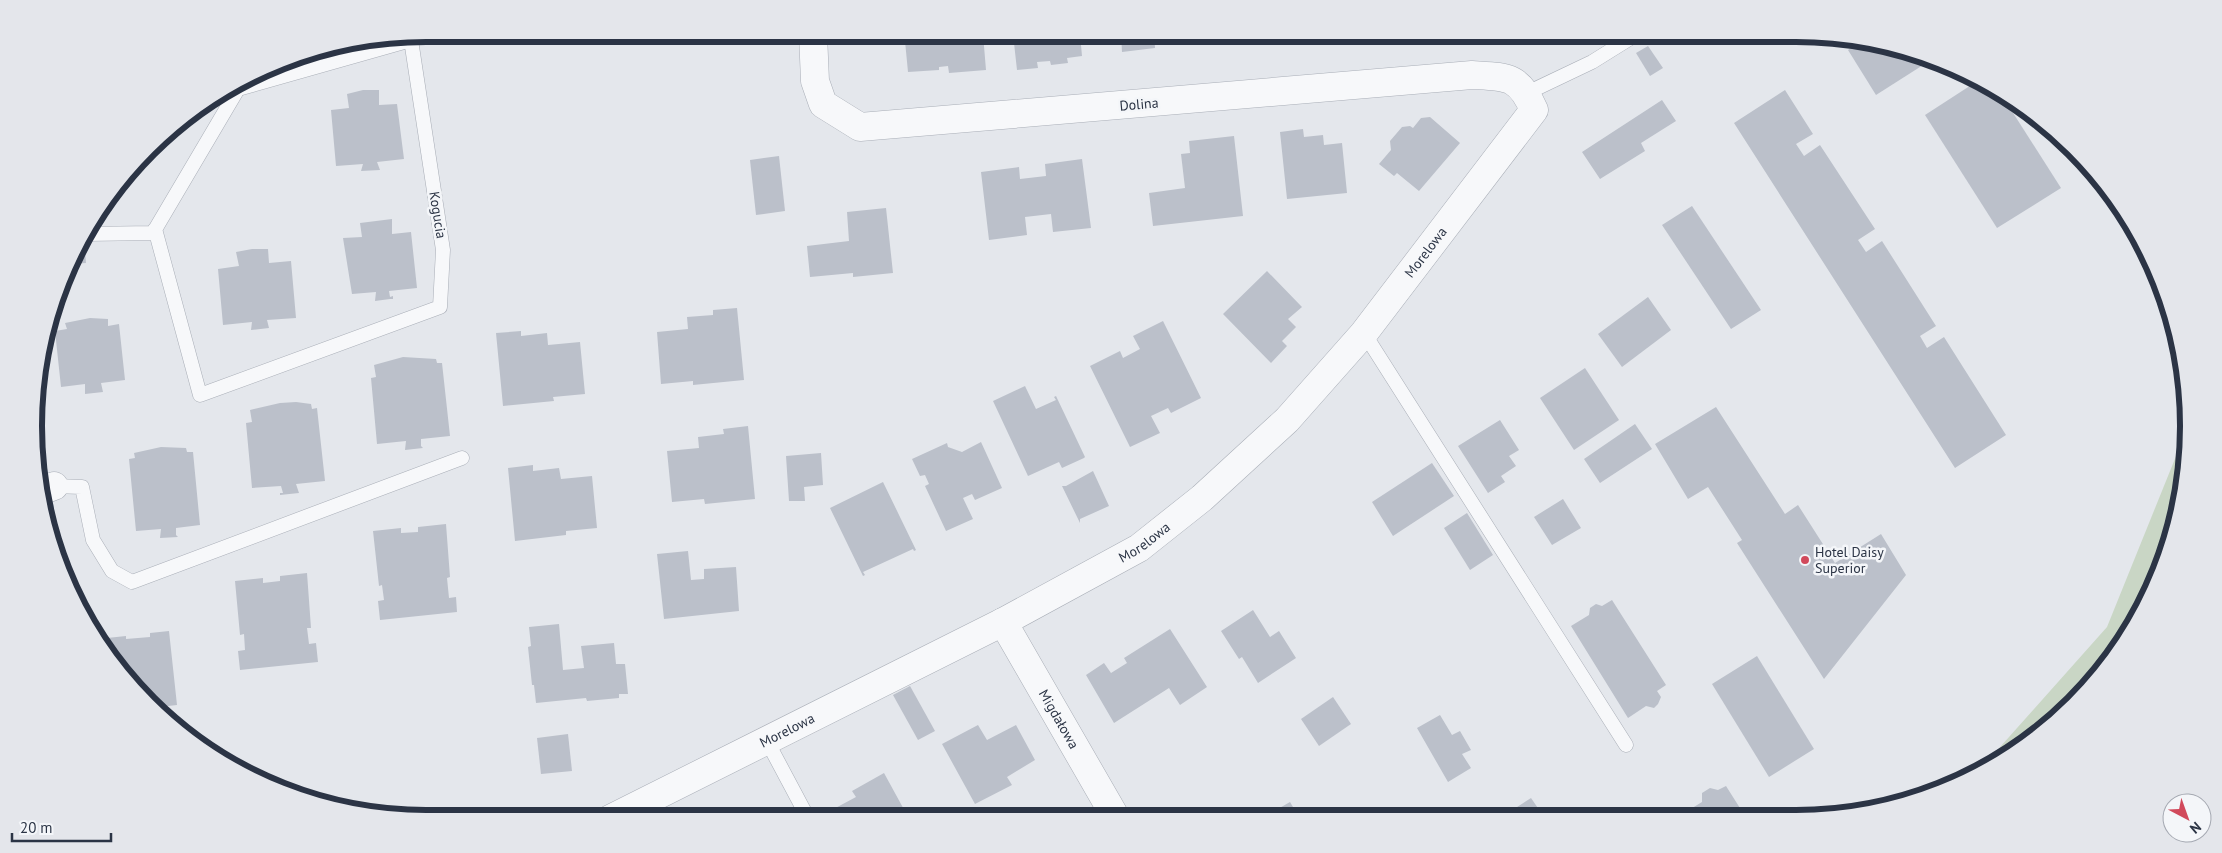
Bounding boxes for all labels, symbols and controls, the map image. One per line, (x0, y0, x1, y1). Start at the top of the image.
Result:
street label: Dolina (1119, 93, 1159, 115)
street label: Kogucia (425, 190, 451, 240)
street label: Morelowa (1400, 223, 1451, 281)
street label: Morelowa (1115, 518, 1174, 566)
place label: Hotel Daisy Superior (1815, 543, 1884, 577)
marker: Hotel Daisy Superior (1799, 554, 1811, 566)
street label: Migdałowa (1035, 686, 1083, 752)
street label: Morelowa (757, 709, 818, 752)
north arrow (2162, 793, 2212, 843)
scale bar (12, 810, 111, 842)
text: 20 m (20, 818, 53, 837)
text: N (2186, 818, 2205, 838)

